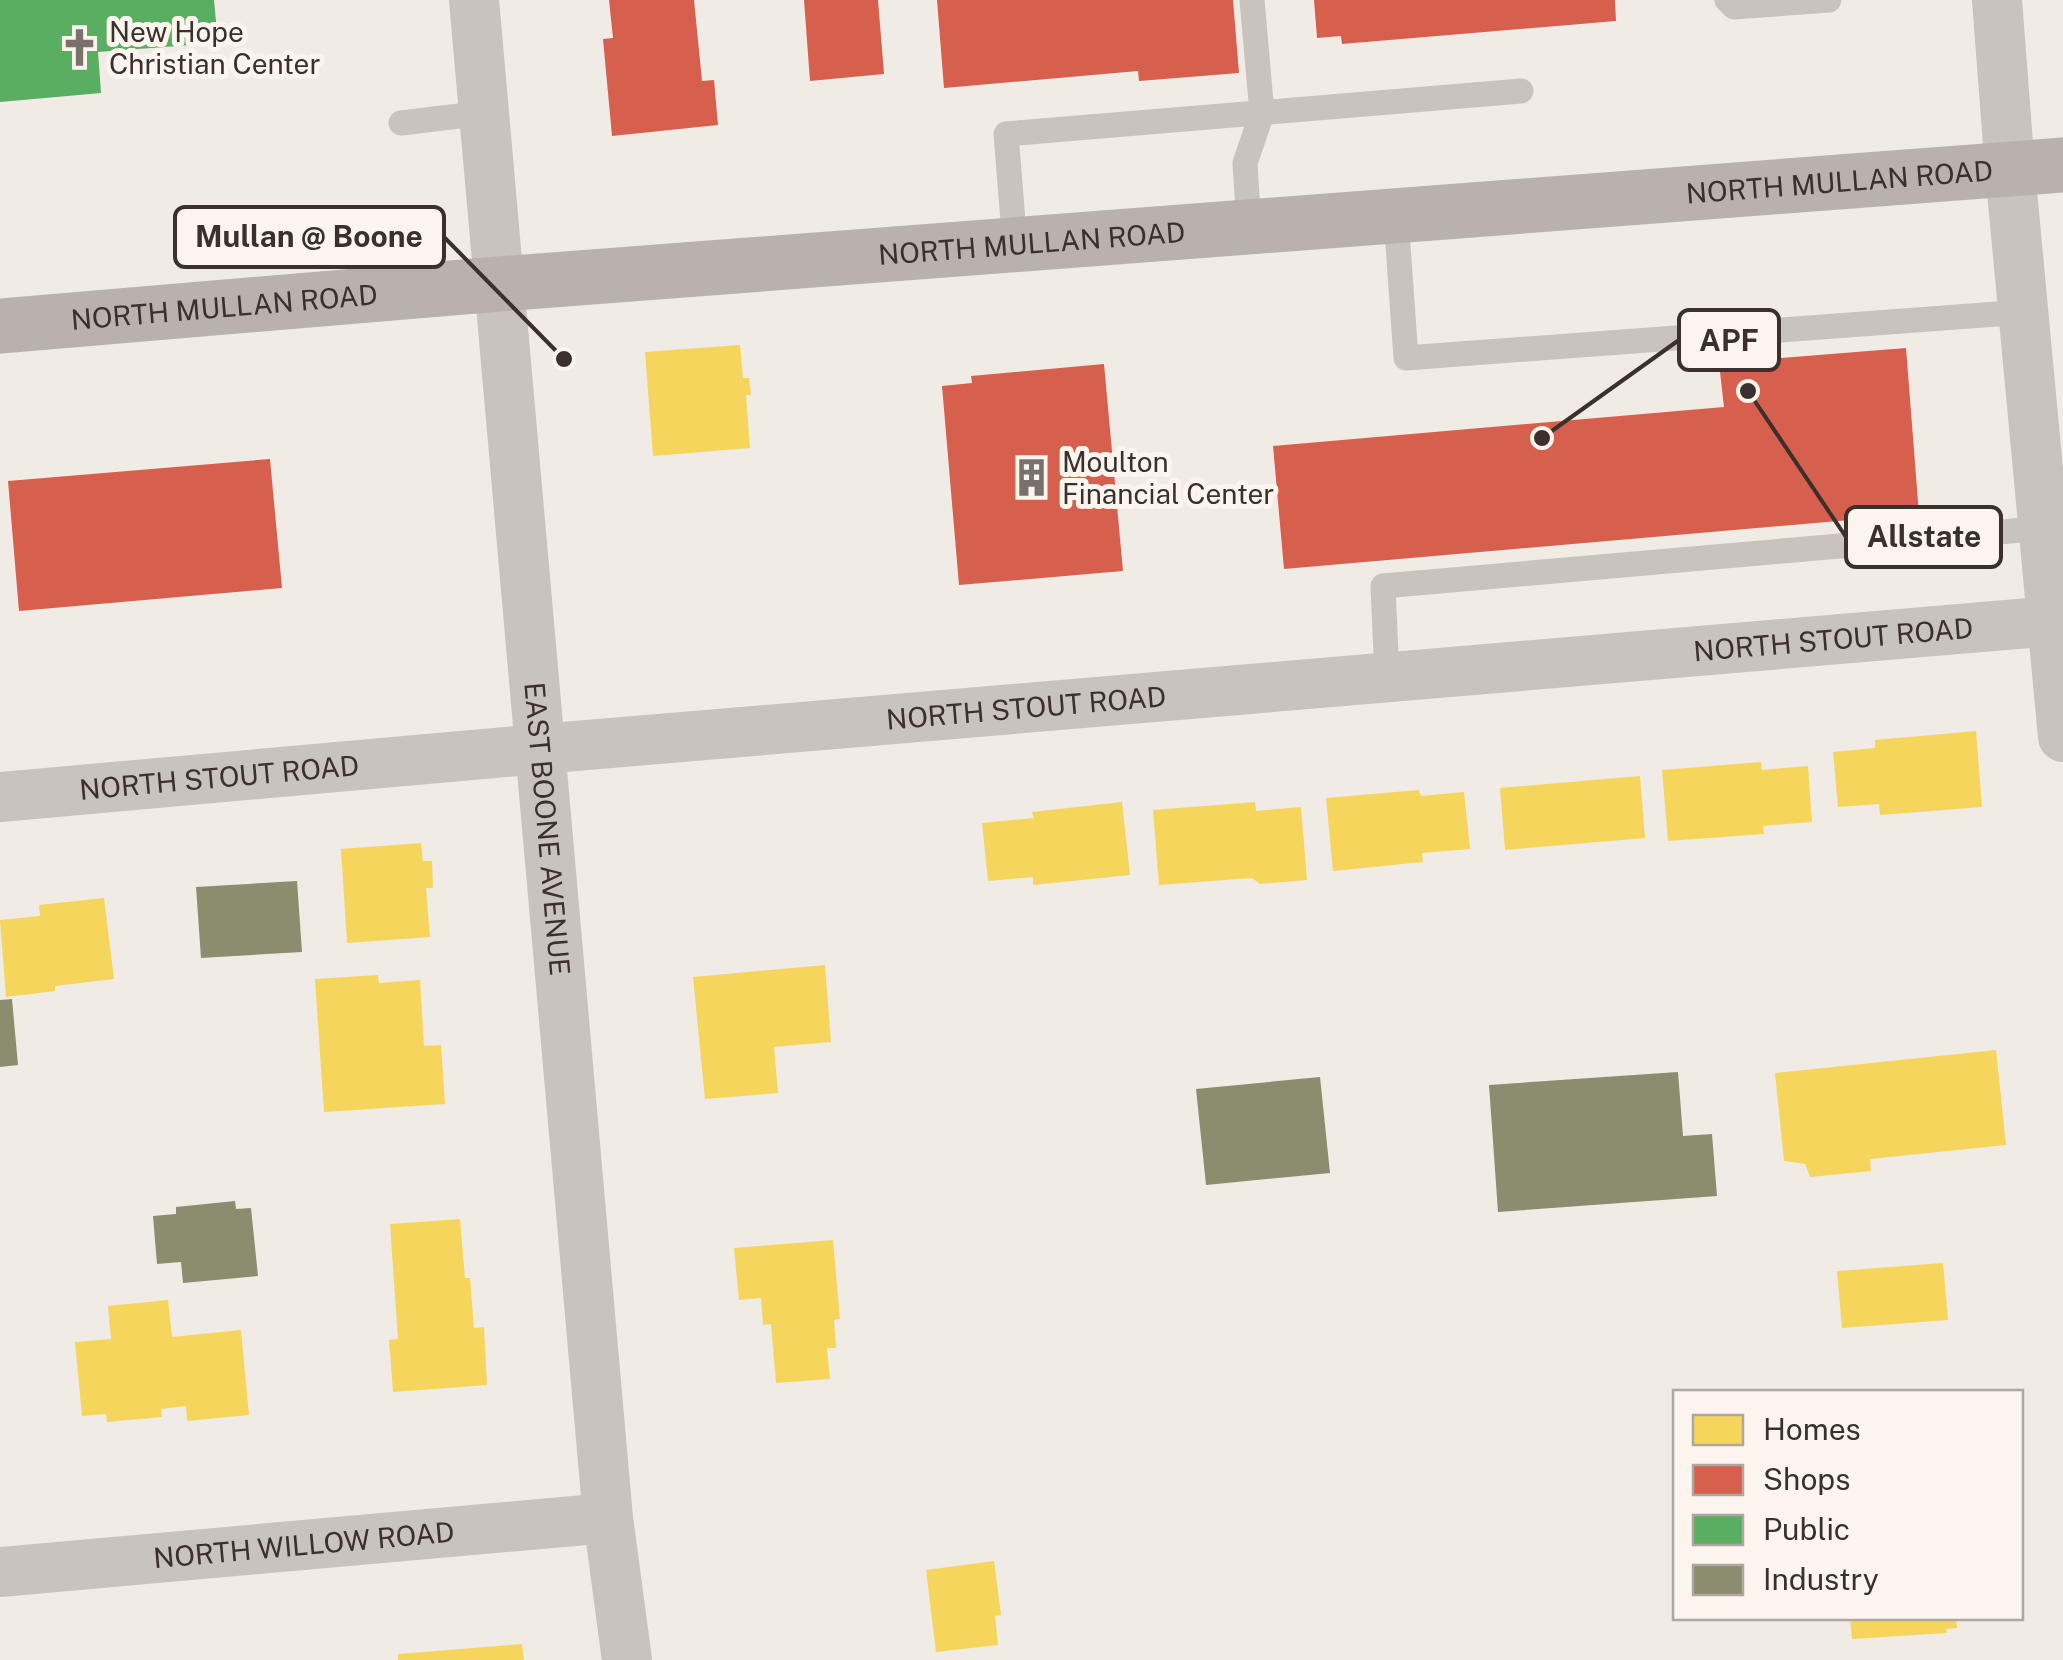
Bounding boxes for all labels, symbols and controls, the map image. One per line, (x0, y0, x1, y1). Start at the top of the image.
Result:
place label: New Hope Christian Center (109, 15, 320, 80)
church icon: New Hope Christian Center (58, 27, 100, 69)
street label: NORTH MULLAN ROAD (1685, 153, 1994, 210)
callout: Mullan @ Boone (175, 207, 444, 267)
street label: NORTH MULLAN ROAD (877, 215, 1186, 271)
text: Mullan @ Boone (195, 218, 423, 254)
street label: NORTH MULLAN ROAD (69, 277, 379, 336)
callout: APF (1679, 310, 1779, 370)
text: APF (1699, 322, 1759, 358)
place label: Moulton Financial Center (1062, 445, 1274, 510)
building icon: Moulton Financial Center (1011, 457, 1053, 499)
callout: Allstate (1846, 507, 2001, 567)
text: Allstate (1867, 518, 1981, 554)
street label: NORTH STOUT ROAD (1692, 611, 1974, 667)
street label: NORTH STOUT ROAD (885, 679, 1167, 736)
street label: EAST BOONE AVENUE (518, 681, 577, 977)
street label: NORTH STOUT ROAD (78, 748, 360, 806)
legend (1673, 1390, 2023, 1620)
text: Homes (1763, 1411, 1861, 1447)
text: Shops (1763, 1461, 1850, 1497)
text: Public (1763, 1511, 1850, 1547)
street label: NORTH WILLOW ROAD (152, 1515, 456, 1574)
text: Industry (1763, 1561, 1879, 1597)

